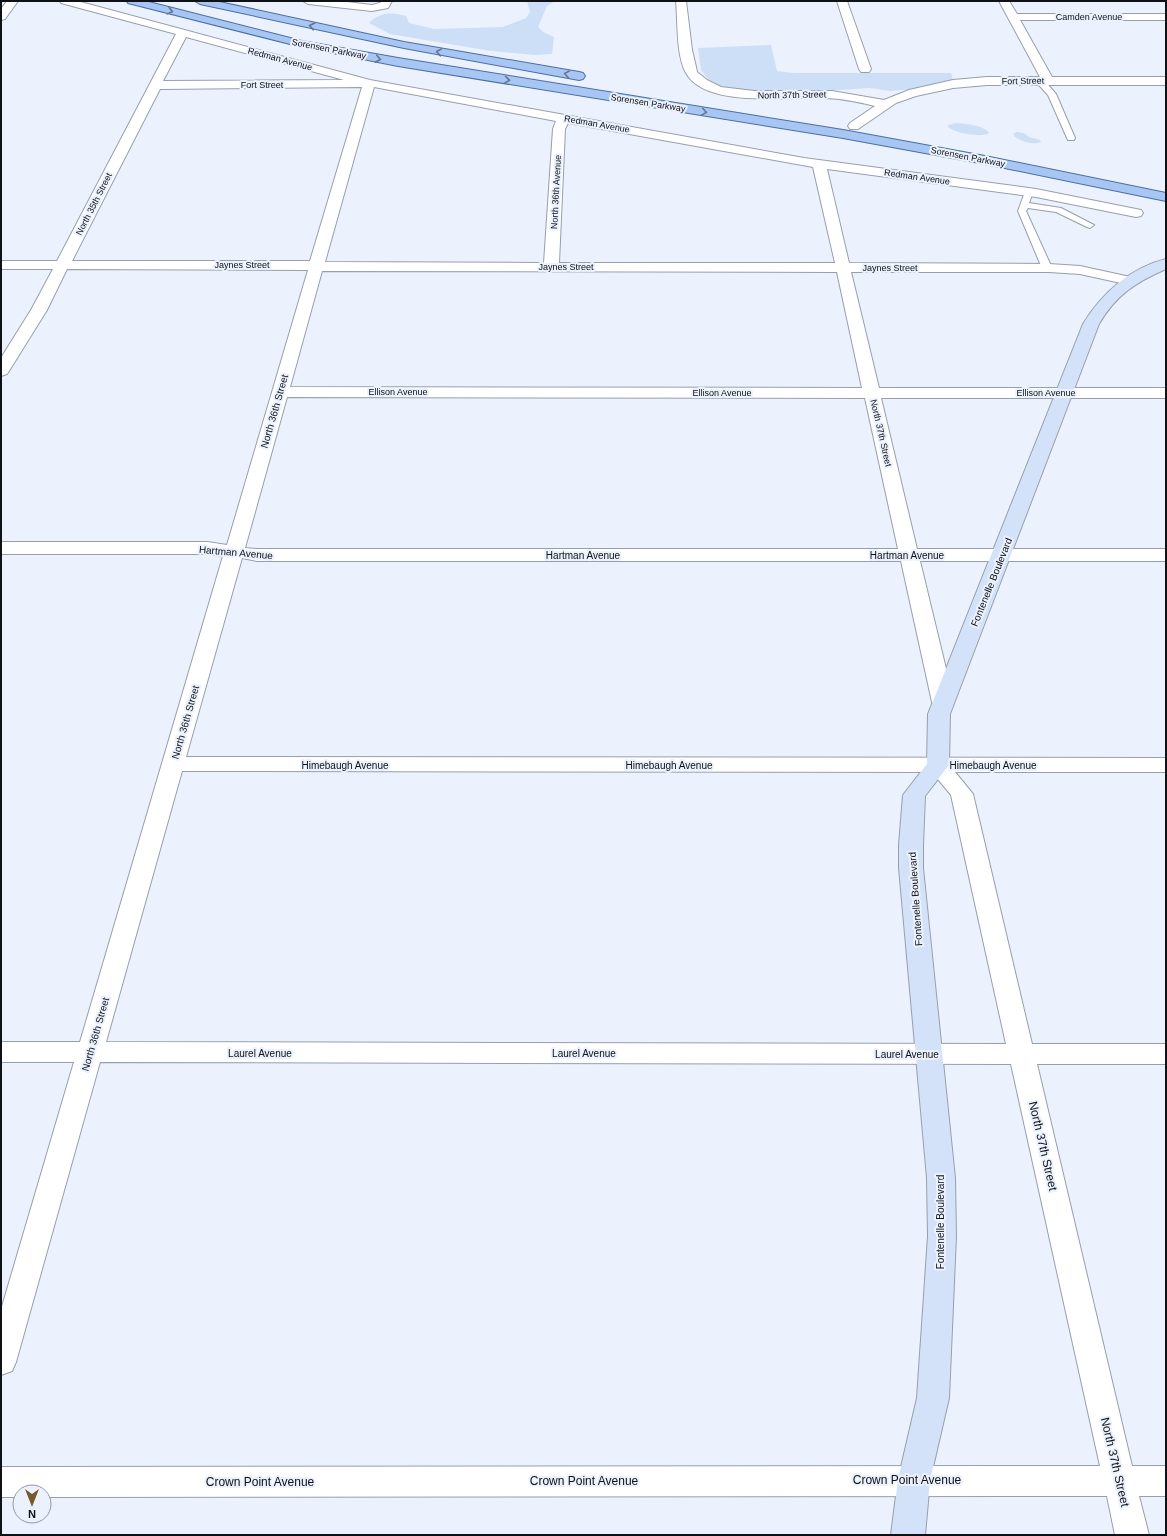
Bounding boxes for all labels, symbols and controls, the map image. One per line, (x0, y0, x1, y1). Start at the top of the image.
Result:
one-way arrow (166, 6, 173, 15)
street label: Camden Avenue (1056, 12, 1122, 22)
one-way arrow (309, 22, 315, 30)
street label: Sorensen Parkway (291, 37, 368, 61)
street label: Redman Avenue (247, 46, 313, 72)
one-way arrow (436, 48, 442, 56)
one-way arrow (375, 54, 382, 62)
one-way arrow (564, 71, 570, 79)
one-way arrow (504, 75, 510, 84)
street label: Fort Street (1002, 76, 1045, 86)
street label: Fort Street (241, 80, 284, 90)
street label: North 37th Street (758, 89, 827, 101)
street label: Sorensen Parkway (610, 92, 687, 114)
one-way arrow (701, 107, 707, 115)
street label: Redman Avenue (563, 113, 631, 135)
street label: Sorensen Parkway (930, 145, 1007, 169)
street label: North 36th Avenue (549, 155, 563, 229)
street label: Redman Avenue (883, 167, 951, 187)
street label: North 35th Street (74, 171, 114, 237)
street label: Jaynes Street (214, 260, 270, 270)
street label: Jaynes Street (538, 262, 594, 272)
street label: Jaynes Street (862, 263, 918, 273)
street label: North 36th Street (259, 373, 290, 449)
street label: Ellison Avenue (369, 387, 427, 397)
street label: Ellison Avenue (693, 388, 751, 398)
street label: Ellison Avenue (1017, 388, 1075, 398)
street label: North 37th Street (868, 398, 894, 468)
street label: Fontenelle Boulevard (969, 536, 1014, 628)
street label: Hartman Avenue (198, 544, 274, 561)
street label: Hartman Avenue (546, 550, 621, 561)
street label: Hartman Avenue (870, 550, 945, 561)
street label: North 36th Street (170, 684, 201, 760)
street label: Himebaugh Avenue (301, 760, 389, 771)
street label: Himebaugh Avenue (625, 760, 713, 771)
street label: Himebaugh Avenue (949, 760, 1037, 771)
street label: Fontenelle Boulevard (907, 851, 924, 946)
street label: North 36th Street (80, 996, 111, 1072)
street label: Laurel Avenue (228, 1048, 292, 1059)
street label: Laurel Avenue (552, 1048, 616, 1059)
street label: Laurel Avenue (875, 1049, 939, 1060)
street label: North 37th Street (1026, 1100, 1060, 1193)
street label: Fontenelle Boulevard (935, 1175, 946, 1269)
street label: North 37th Street (1098, 1416, 1132, 1509)
street label: Crown Point Avenue (853, 1473, 962, 1487)
street label: Crown Point Avenue (530, 1474, 639, 1488)
street label: Crown Point Avenue (206, 1475, 315, 1489)
north arrow (12, 1484, 52, 1524)
text: N (28, 1508, 36, 1520)

